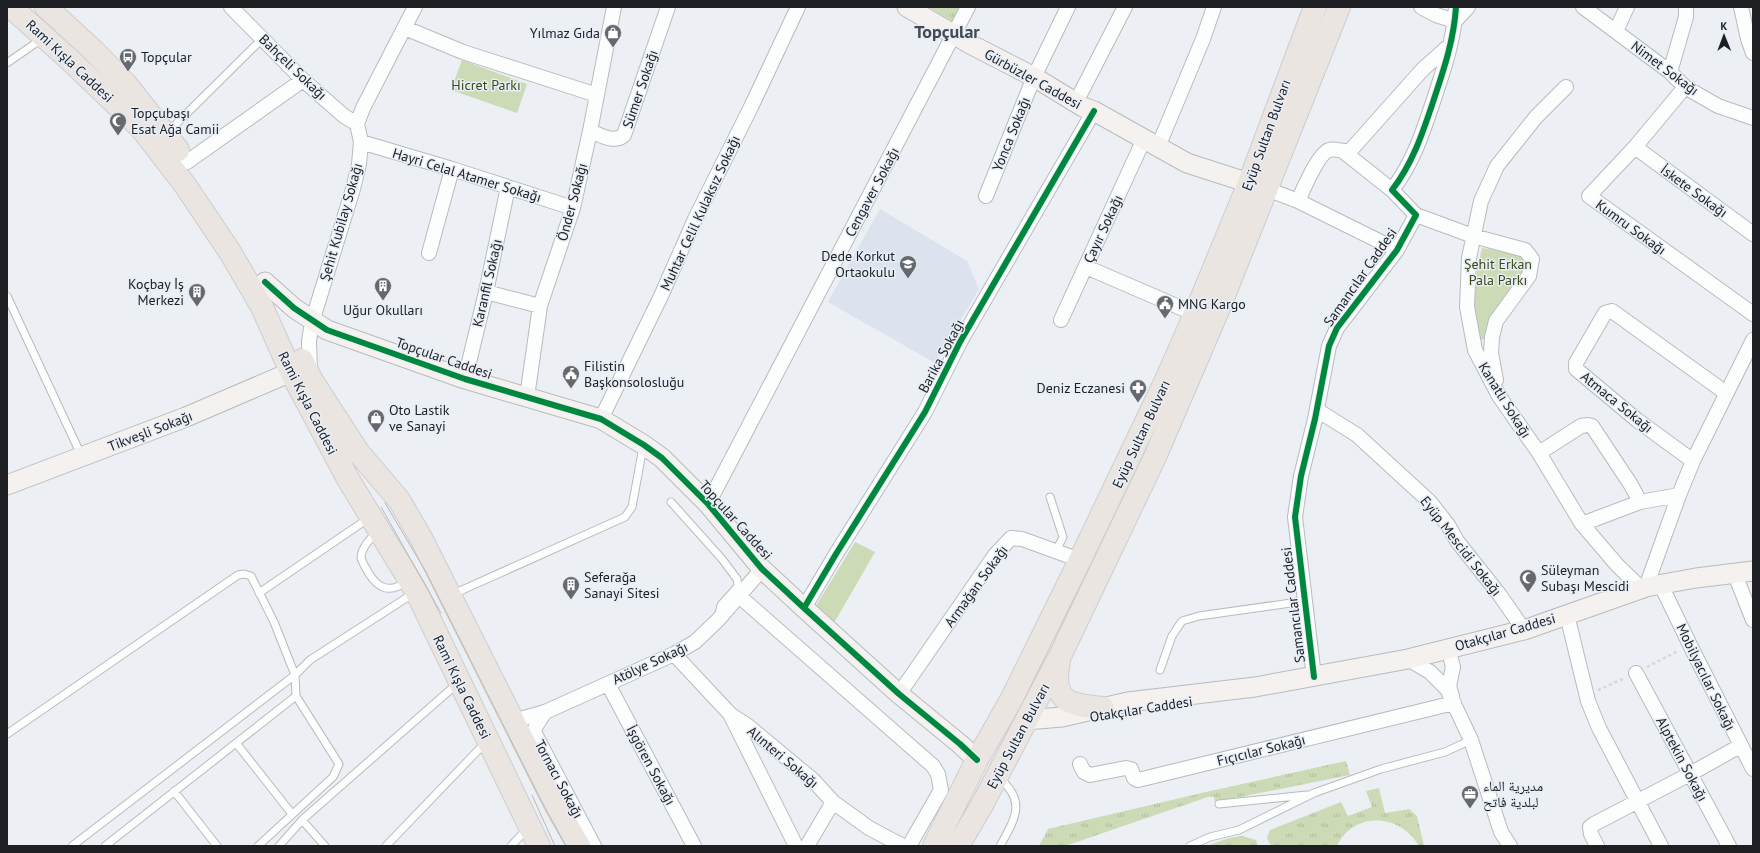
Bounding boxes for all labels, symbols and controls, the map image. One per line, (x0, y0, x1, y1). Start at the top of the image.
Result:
street label: Rami Kışla Caddesi (22, 16, 118, 106)
north arrow (1704, 16, 1744, 56)
text: K (1720, 19, 1728, 33)
district label: Topçular (914, 20, 980, 43)
shop icon: Yılmaz Gıda (603, 23, 623, 48)
place label: Yılmaz Gıda (530, 24, 600, 42)
street label: Bahçeli Sokağı (255, 30, 331, 104)
street label: Nimet Sokağı (1628, 37, 1702, 99)
street label: Gürbüzler Caddesi (981, 45, 1085, 113)
bus stop icon: Topçular (118, 47, 138, 72)
street label: Sümer Sokağı (618, 47, 662, 131)
place label: Topçular (141, 48, 192, 66)
park label: Hicret Parkı (451, 76, 521, 94)
street label: Eyüp Sultan Bulvarı (1238, 77, 1294, 193)
street label: Yonca Sokağı (988, 94, 1034, 174)
place label: Topçubaşı Esat Ağa Camii (131, 104, 219, 138)
mosque icon: Topçubaşı Esat Ağa Camii (108, 111, 128, 136)
street label: Muhtar Celil Kulaksız Sokağı (656, 132, 744, 294)
street label: Hayri Celal Atamer Sokağı (390, 144, 544, 206)
street label: Cengaver Sokağı (841, 144, 903, 240)
street label: Şehit Kubilay Sokağı (316, 161, 366, 283)
street label: Önder Sokağı (553, 161, 591, 243)
street label: İskete Sokağı (1657, 161, 1731, 221)
street label: Çayır Sokağı (1079, 192, 1127, 266)
street label: Kumru Sokağı (1592, 195, 1670, 259)
street label: Samancılar Caddesi (1319, 224, 1401, 330)
street label: Karanfil Sokağı (468, 237, 506, 329)
place label: Dede Korkut Ortaokulu (821, 247, 895, 281)
school or university icon: Dede Korkut Ortaokulu (898, 254, 918, 279)
park label: Şehit Erkan Pala Parkı (1464, 255, 1532, 289)
place label: Koçbay İş Merkezi (128, 275, 184, 309)
building icon: Uğur Okulları (373, 276, 393, 301)
building icon: Koçbay İş Merkezi (187, 282, 207, 307)
public building icon: MNG Kargo (1155, 294, 1175, 319)
place label: MNG Kargo (1178, 295, 1246, 313)
place label: Uğur Okulları (343, 301, 423, 319)
street label: Barika Sokağı (914, 316, 968, 396)
street label: Topçular Caddesi (393, 333, 495, 383)
street label: Rami Kışla Caddesi (274, 348, 342, 458)
place label: Filistin Başkonsolosluğu (584, 357, 684, 391)
street label: Kanatlı Sokağı (1475, 359, 1535, 441)
public building icon: Filistin Başkonsolosluğu (561, 364, 581, 389)
street label: Atmaca Sokağı (1577, 367, 1657, 437)
street label: Eyüp Sultan Bulvarı (1108, 377, 1174, 491)
pharmacy icon: Deniz Eczanesi (1128, 378, 1148, 403)
place label: Deniz Eczanesi (1037, 379, 1125, 397)
place label: Oto Lastik ve Sanayi (389, 401, 450, 435)
street label: Tikveşli Sokağı (105, 407, 195, 455)
shop icon: Oto Lastik ve Sanayi (366, 408, 386, 433)
street label: Topçular Caddesi (696, 476, 776, 564)
street label: Eyüp Mescidi Sokağı (1416, 492, 1506, 600)
street label: Armağan Sokağı (940, 541, 1012, 631)
street label: Samancılar Caddesi (1277, 546, 1309, 664)
place label: Süleyman Subaşı Mescidi (1541, 561, 1629, 595)
place label: Seferağa Sanayi Sitesi (584, 568, 660, 602)
mosque icon: Süleyman Subaşı Mescidi (1518, 568, 1538, 593)
building icon: Seferağa Sanayi Sitesi (561, 575, 581, 600)
street label: Otakçılar Caddesi (1453, 609, 1557, 655)
street label: Mobilyacılar Sokağı (1672, 621, 1740, 733)
street label: Rami Kışla Caddesi (429, 632, 495, 742)
street label: Atölye Sokağı (609, 638, 691, 688)
street label: Eyüp Sultan Bulvarı (983, 680, 1053, 792)
street label: Otakçılar Caddesi (1088, 692, 1194, 726)
street label: Alptekin Sokağı (1652, 714, 1712, 804)
street label: İşgören Sokağı (622, 722, 680, 808)
street label: Alınteri Sokağı (744, 722, 822, 792)
street label: Fıçıcılar Sokağı (1215, 730, 1307, 770)
street label: Tornacı Sokağı (531, 737, 587, 821)
place label: مديرية الماء لبلدية فاتح (1483, 777, 1543, 812)
office icon: مديرية الماء لبلدية فاتح (1460, 784, 1480, 809)

